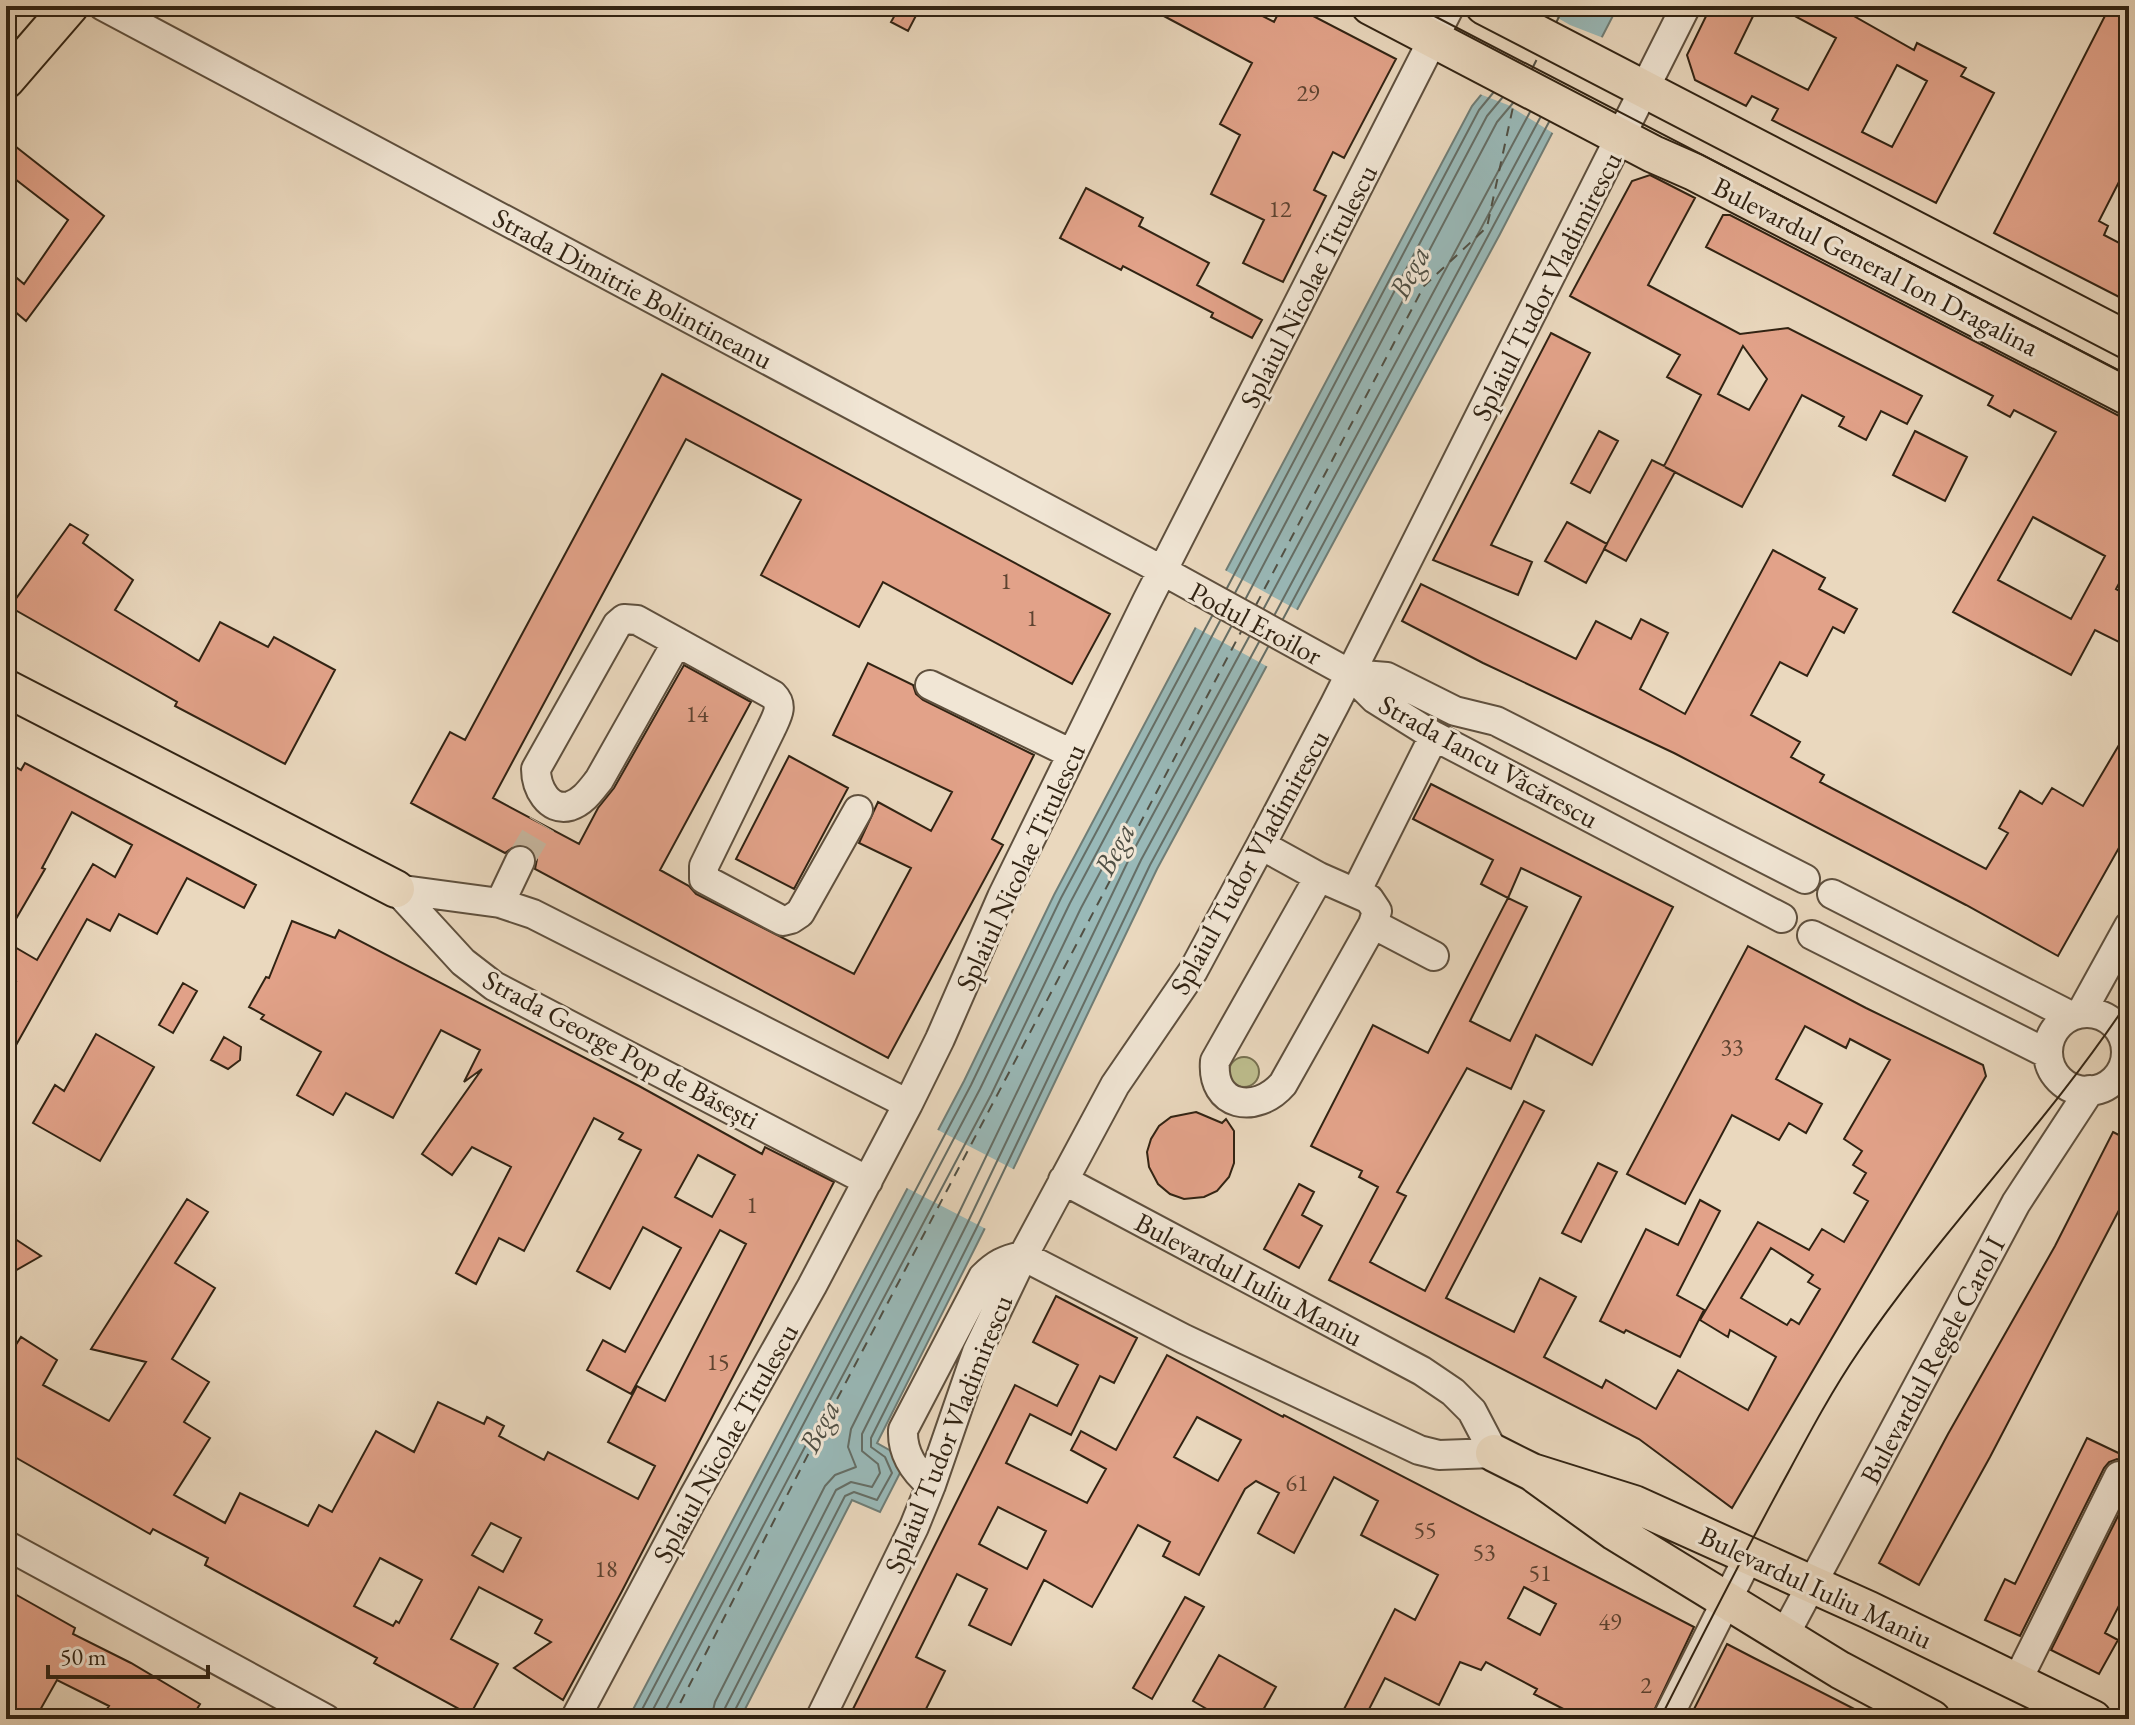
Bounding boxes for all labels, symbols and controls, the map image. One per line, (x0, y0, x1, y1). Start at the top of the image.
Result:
house number: 29 (1296, 77, 1320, 108)
street label: Splaiul Tudor Vladimirescu (1462, 145, 1630, 427)
street label: Splaiul Nicolae Titulescu (1231, 158, 1385, 414)
street label: Bulevardul General Ion Dragalina (1707, 168, 2046, 364)
house number: 12 (1268, 193, 1292, 224)
street label: Strada Dimitrie Bolintineanu (487, 199, 779, 377)
water label: Bega (1379, 239, 1439, 306)
house number: 1 (1000, 565, 1012, 596)
street label: Podul Eroilor (1184, 573, 1329, 673)
house number: 1 (1026, 602, 1038, 633)
street label: Strada Iancu Văcărescu (1373, 686, 1605, 836)
house number: 14 (685, 698, 709, 729)
street label: Splaiul Tudor Vladimirescu (1161, 723, 1337, 1001)
street label: Splaiul Nicolae Titulescu (947, 737, 1093, 996)
water label: Bega (1084, 816, 1144, 883)
street label: Strada George Pop de Băsești (477, 961, 765, 1137)
house number: 33 (1720, 1031, 1744, 1062)
house number: 1 (746, 1189, 758, 1220)
street label: Bulevardul Iuliu Maniu (1129, 1204, 1369, 1354)
street label: Bulevardul Regele Carol I (1851, 1230, 2013, 1490)
street label: Splaiul Tudor Vladimirescu (876, 1289, 1020, 1579)
street label: Splaiul Nicolae Titulescu (644, 1317, 806, 1569)
house number: 15 (706, 1346, 730, 1377)
water label: Bega (789, 1393, 849, 1460)
house number: 61 (1285, 1467, 1309, 1498)
house number: 55 (1413, 1514, 1437, 1545)
street label: Bulevardul Iuliu Maniu (1694, 1517, 1938, 1657)
house number: 53 (1472, 1536, 1496, 1567)
house number: 18 (594, 1553, 618, 1584)
house number: 51 (1528, 1557, 1552, 1588)
house number: 49 (1598, 1606, 1622, 1637)
scale bar (48, 1629, 208, 1679)
text: 50 m (60, 1641, 107, 1672)
house number: 2 (1640, 1669, 1652, 1700)

